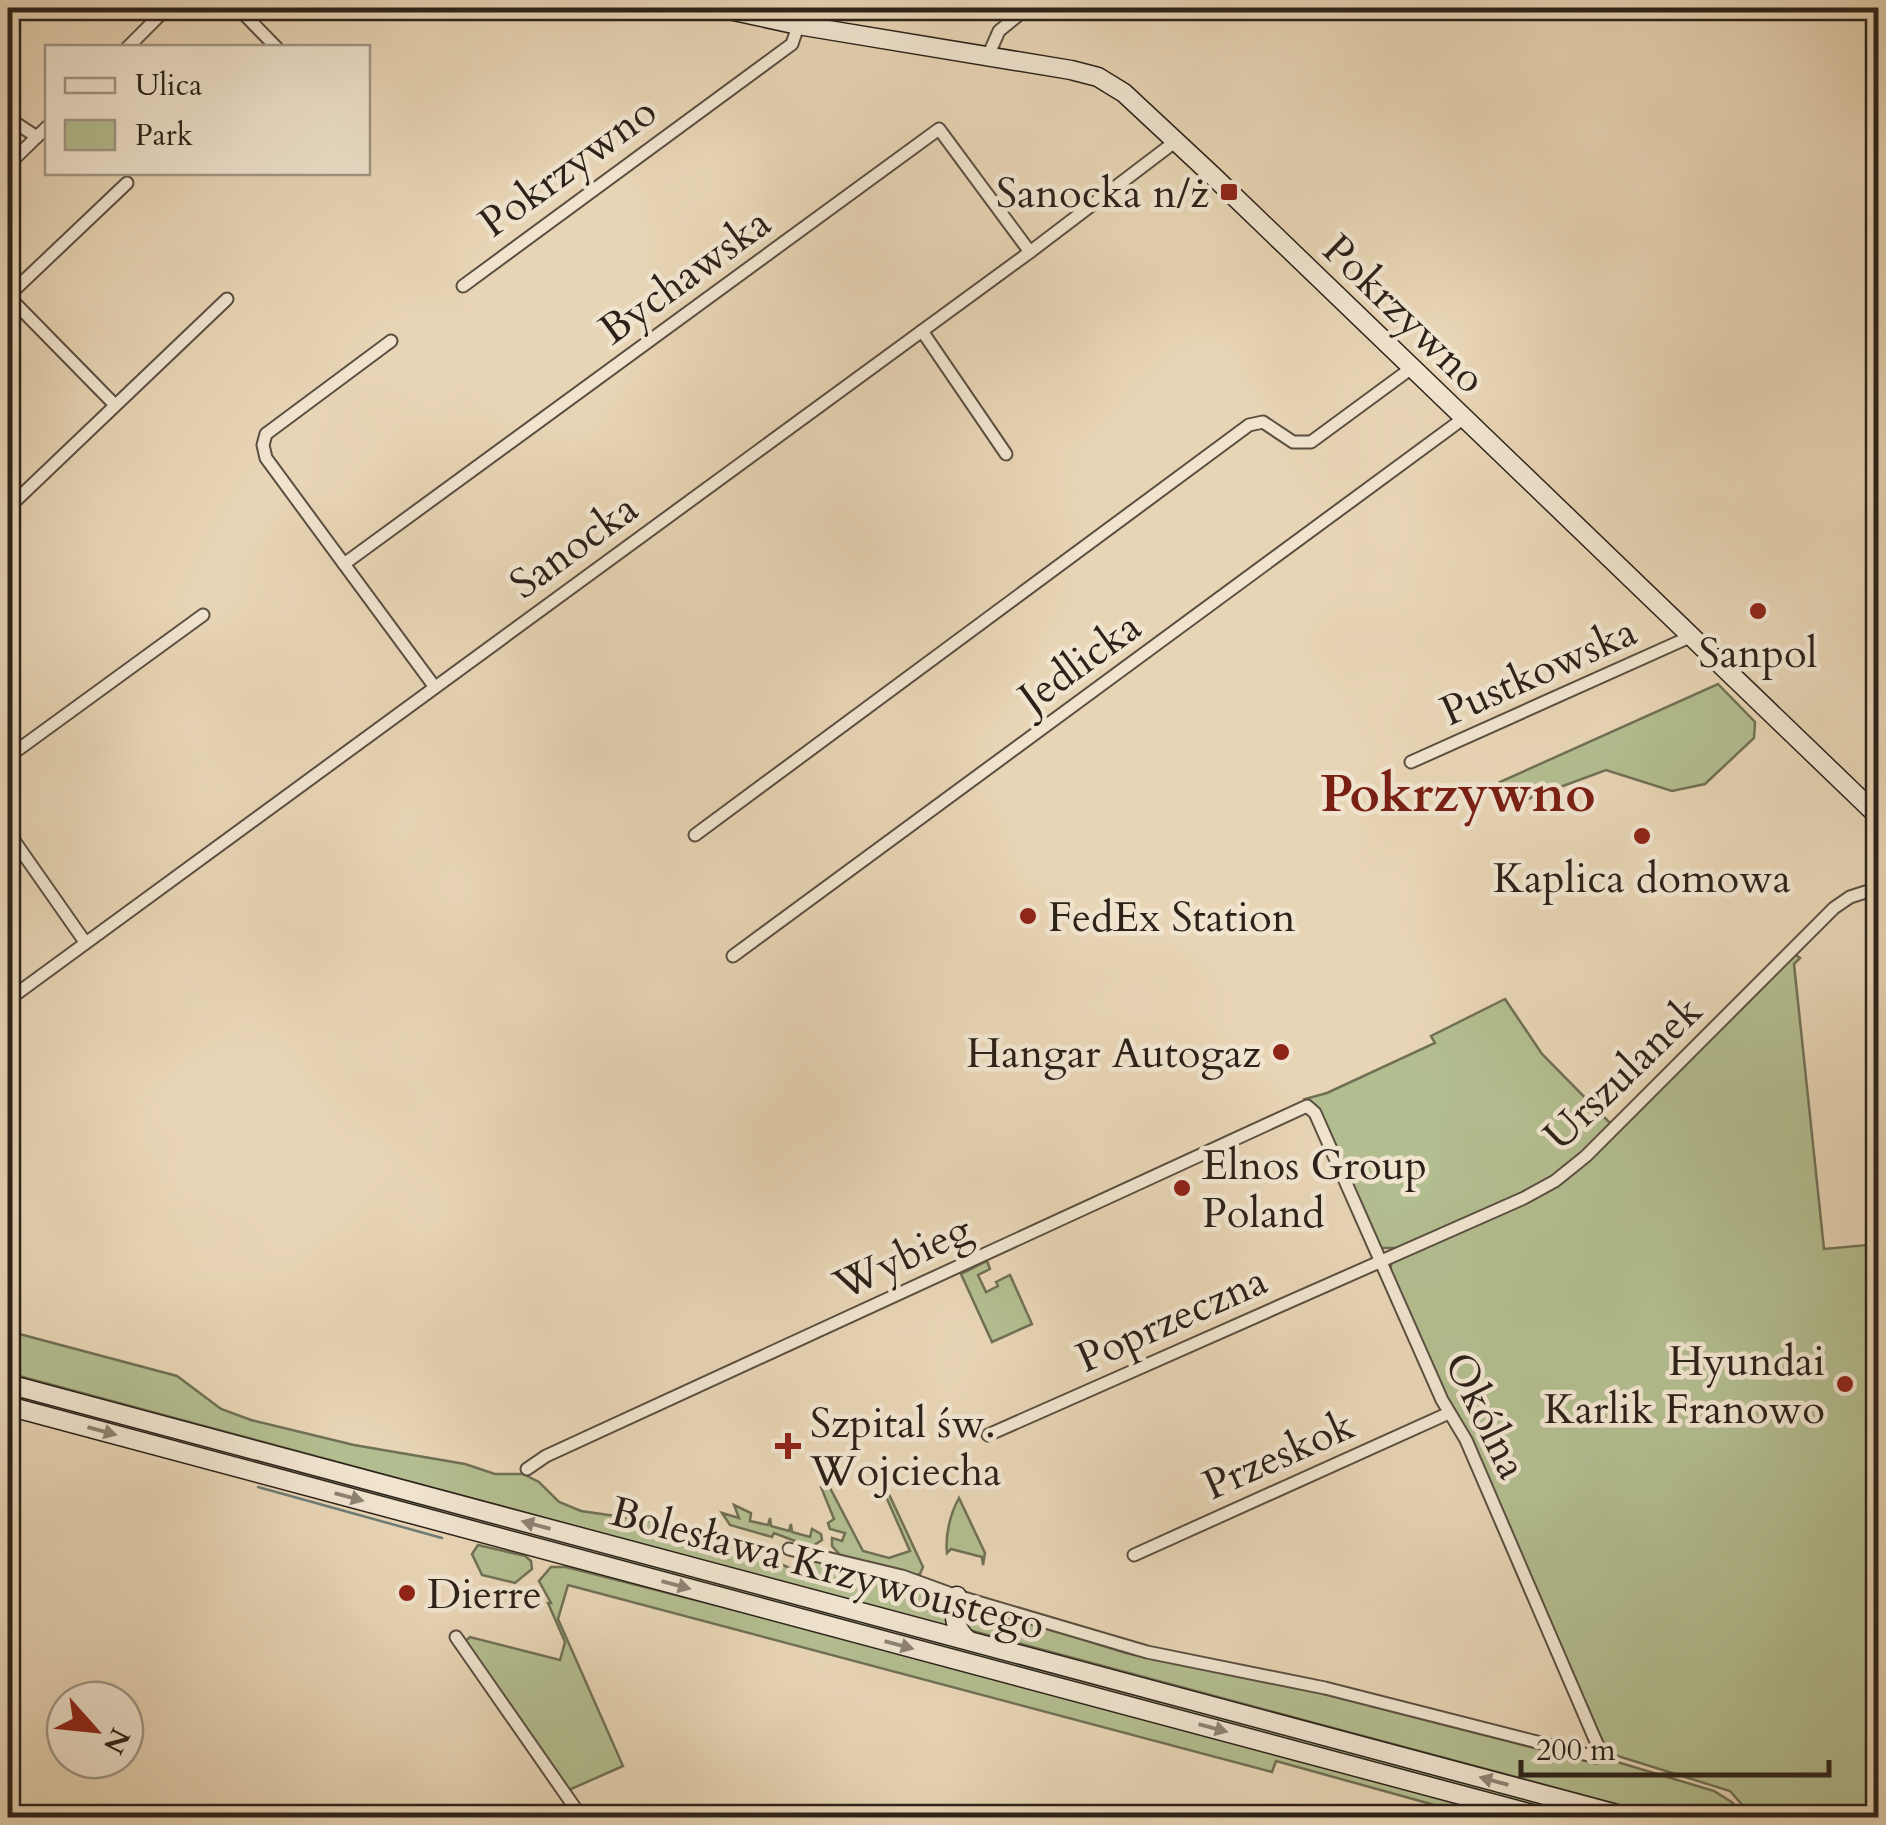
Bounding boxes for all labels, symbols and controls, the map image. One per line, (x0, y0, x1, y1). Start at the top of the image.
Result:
legend (45, 45, 370, 175)
text: Ulica (135, 65, 202, 106)
street label: Pokrzywno (468, 83, 668, 251)
text: Park (135, 115, 193, 156)
place label: Sanocka n/ż (996, 165, 1209, 222)
marker: Sanocka n/ż (1218, 181, 1240, 203)
street label: Bychawska (587, 195, 782, 358)
street label: Pokrzywno (1310, 222, 1498, 406)
street label: Sanocka (498, 480, 650, 612)
street label: Jedlicka (1002, 599, 1152, 729)
marker: Sanpol (1747, 600, 1769, 622)
street label: Pustkowska (1432, 603, 1646, 740)
place label: Sanpol (1699, 625, 1817, 682)
district label: Pokrzywno (1320, 760, 1596, 830)
marker: Kaplica domowa (1631, 825, 1653, 847)
place label: Kaplica domowa (1493, 850, 1791, 907)
place label: FedEx Station (1048, 889, 1296, 946)
marker: FedEx Station (1017, 905, 1039, 927)
street label: Urszulanek (1531, 983, 1715, 1163)
place label: Hangar Autogaz (966, 1025, 1261, 1082)
marker: Hangar Autogaz (1270, 1041, 1292, 1063)
place label: Elnos Group Poland (1202, 1137, 1427, 1242)
marker: Elnos Group Poland (1171, 1177, 1193, 1199)
street label: Wybieg (824, 1201, 981, 1314)
street label: Poprzeczna (1067, 1252, 1276, 1387)
place label: Hyundai Karlik Franowo (1544, 1333, 1825, 1438)
street label: Okólna (1431, 1343, 1541, 1488)
marker: Hyundai Karlik Franowo (1834, 1373, 1856, 1395)
place label: Szpital św. Wojciecha (809, 1395, 1001, 1500)
street label: Przeskok (1194, 1397, 1364, 1514)
one-way arrow (87, 1424, 118, 1440)
marker: Szpital św. Wojciecha (775, 1433, 801, 1459)
street label: Bolesława Krzywoustego (604, 1483, 1051, 1654)
one-way arrow (334, 1490, 365, 1506)
one-way arrow (520, 1517, 551, 1532)
place label: Dierre (427, 1566, 542, 1623)
one-way arrow (661, 1578, 692, 1594)
marker: Dierre (396, 1582, 418, 1604)
one-way arrow (884, 1637, 915, 1653)
north arrow (45, 1680, 145, 1780)
scale bar (1521, 1715, 1828, 1777)
text: N (94, 1721, 139, 1760)
one-way arrow (1198, 1721, 1229, 1737)
text: 200 m (1536, 1730, 1616, 1771)
one-way arrow (1478, 1772, 1509, 1788)

